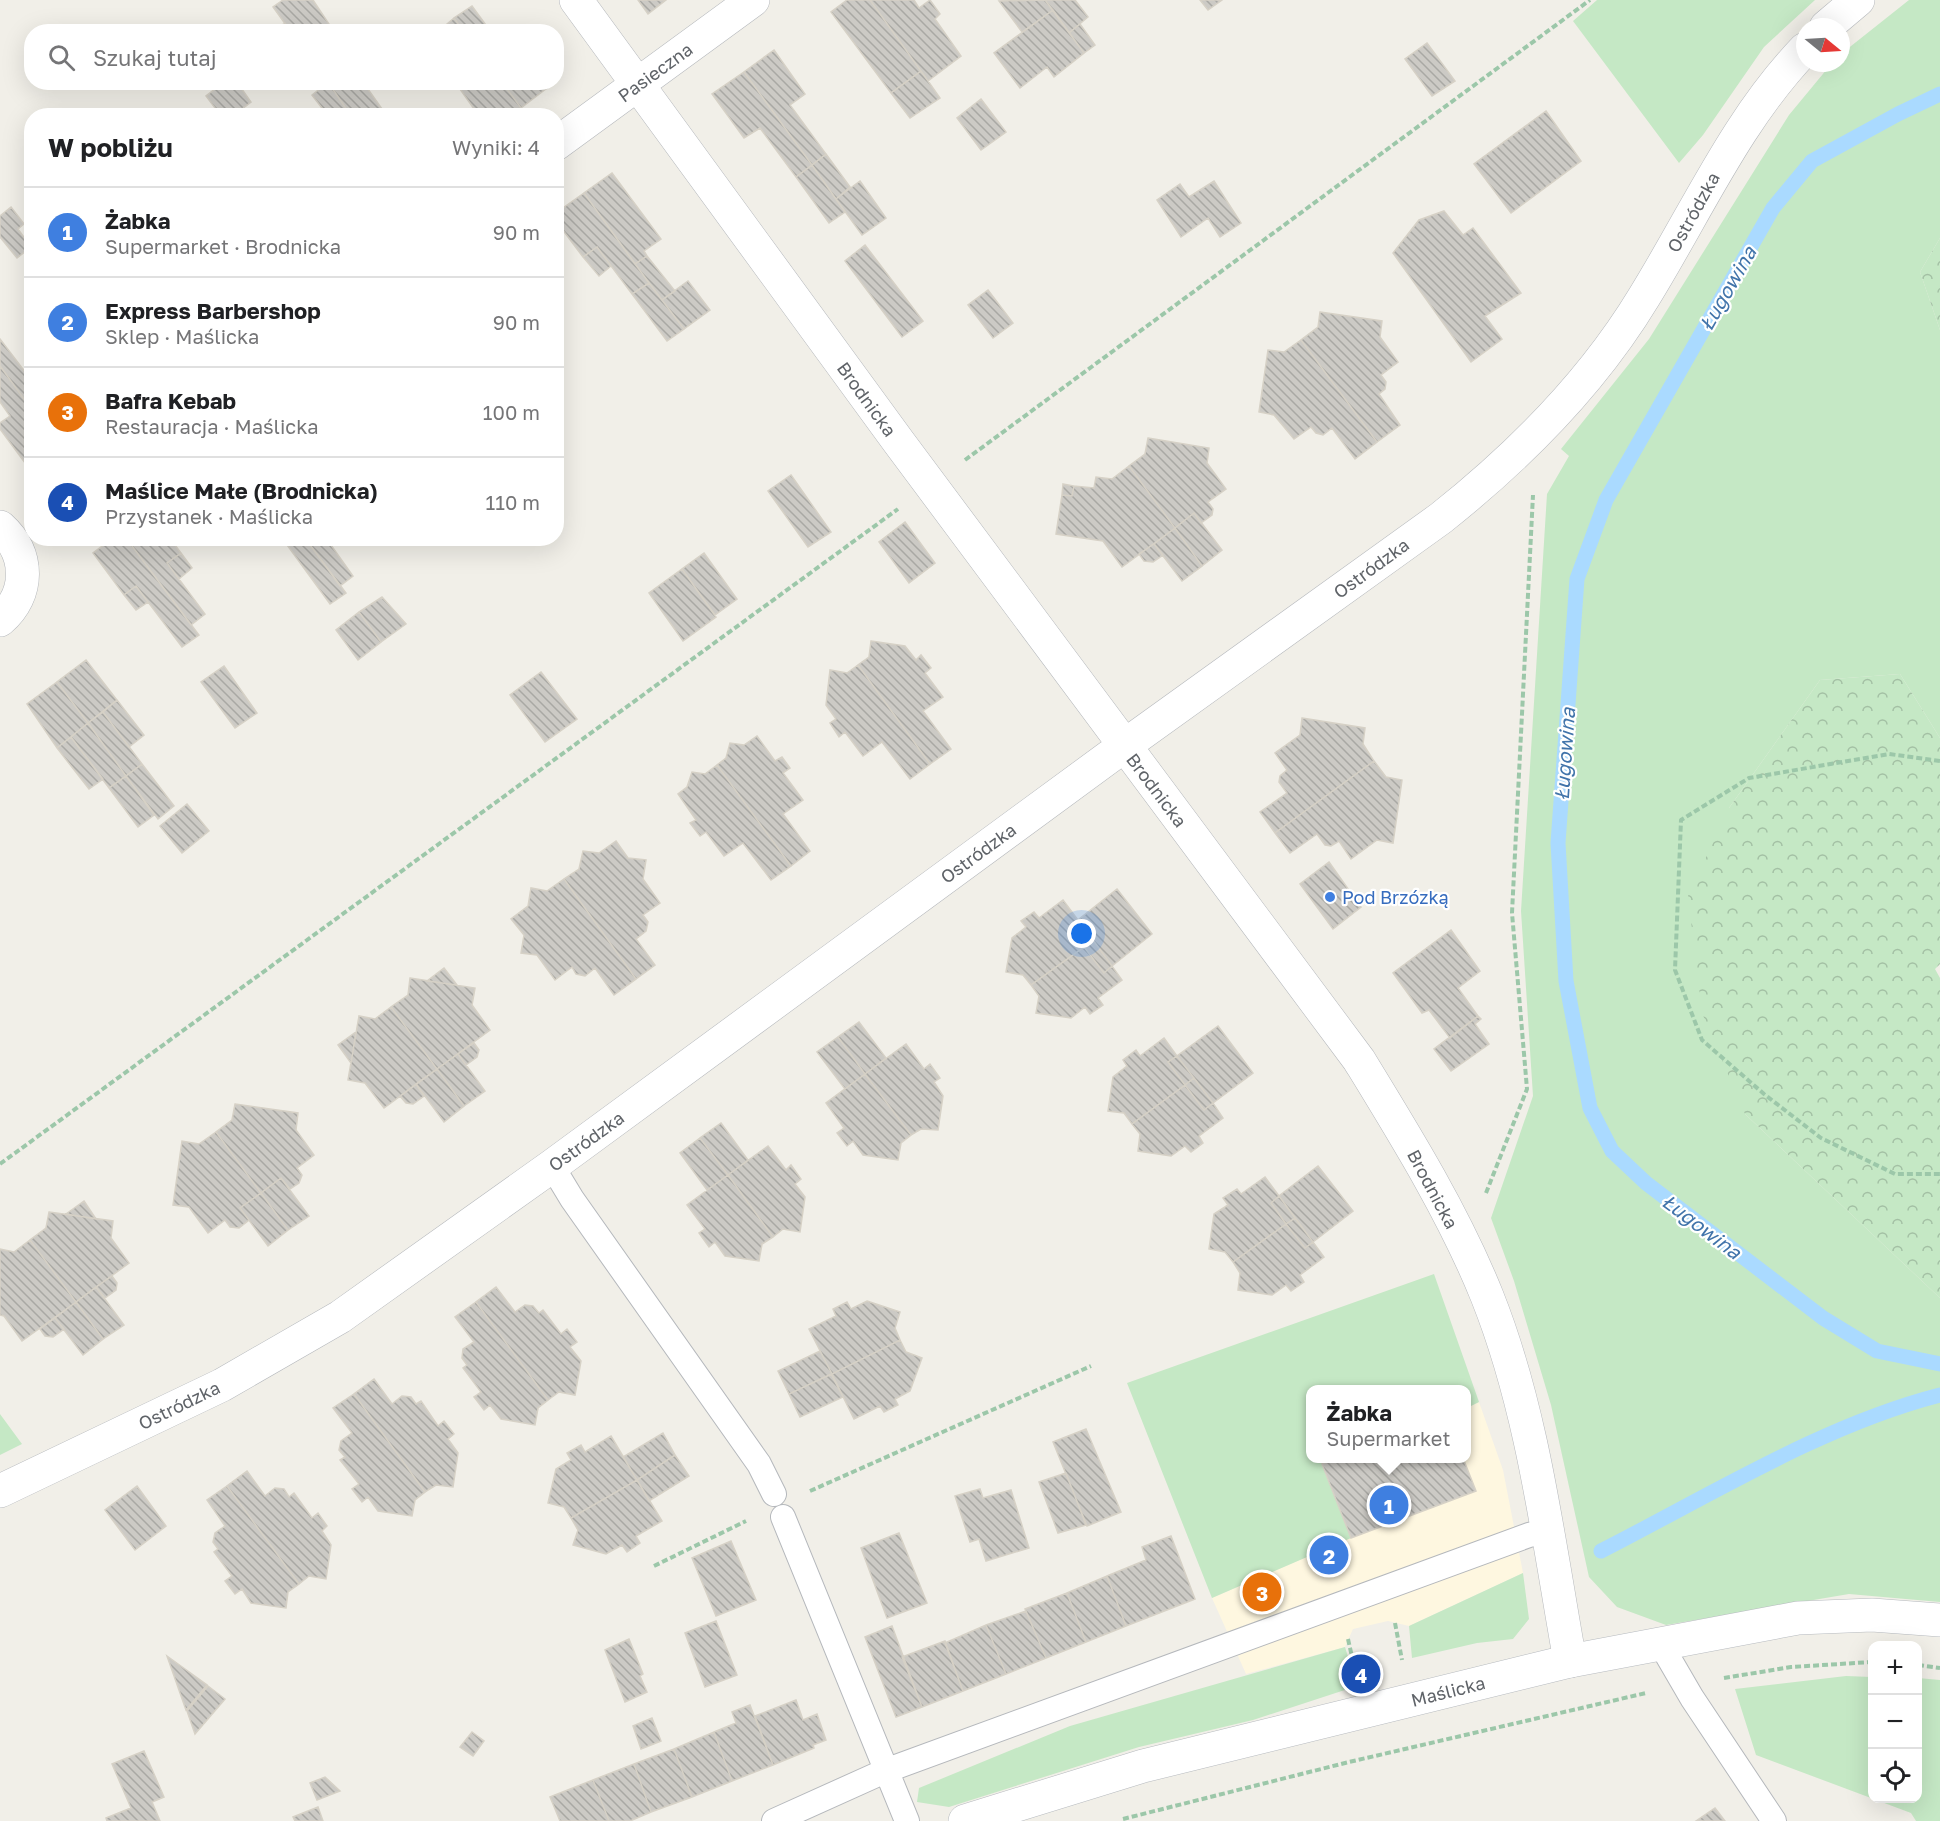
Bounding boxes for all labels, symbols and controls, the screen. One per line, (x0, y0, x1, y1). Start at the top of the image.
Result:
north arrow (1796, 18, 1850, 72)
search box (24, 24, 564, 90)
street label: Pasieczna (613, 38, 697, 106)
icon: search (45, 41, 78, 74)
text: Szukaj tutaj (93, 44, 217, 71)
text: W pobliżu (48, 132, 173, 163)
text: Wyniki: 4 (452, 135, 540, 159)
street label: Ostródzka (1662, 168, 1724, 256)
text: Żabka (105, 207, 170, 234)
text: 1 (62, 220, 73, 244)
text: 90 m (493, 220, 540, 244)
text: Supermarket · Brodnicka (105, 234, 341, 258)
water label: Ługowina (1693, 241, 1762, 335)
text: Express Barbershop (105, 297, 321, 324)
text: 2 (61, 310, 74, 334)
text: 90 m (493, 310, 540, 334)
text: Sklep · Maślicka (105, 324, 259, 348)
street label: Brodnicka (833, 357, 901, 441)
text: Bafra Kebab (105, 387, 236, 414)
text: 3 (61, 400, 74, 424)
text: 100 m (483, 400, 540, 424)
text: Restauracja · Maślicka (105, 414, 319, 438)
text: Maślice Małe (Brodnicka) (105, 477, 378, 504)
text: 4 (61, 490, 74, 514)
text: 110 m (486, 490, 540, 514)
text: Przystanek · Maślicka (105, 504, 313, 528)
street label: Ostródzka (1329, 533, 1413, 603)
water label: Ługowina (1549, 706, 1580, 801)
street label: Brodnicka (1122, 749, 1192, 831)
street label: Ostródzka (936, 818, 1020, 888)
place label: Pod Brzózką (1342, 886, 1449, 908)
marker: Pod Brzózką (1323, 890, 1337, 904)
your location (1067, 919, 1096, 948)
street label: Ostródzka (544, 1106, 628, 1176)
street label: Brodnicka (1403, 1146, 1463, 1232)
water label: Ługowina (1657, 1189, 1747, 1265)
street label: Ostródzka (135, 1376, 223, 1434)
popup (1306, 1385, 1471, 1463)
text: Żabka (1327, 1399, 1392, 1426)
text: Supermarket (1327, 1426, 1450, 1450)
pin: 1 (1370, 1482, 1408, 1528)
pin: 2 (1310, 1532, 1348, 1578)
pin: 3 (1242, 1570, 1282, 1614)
map controls (1868, 1641, 1922, 1803)
button: + (1868, 1641, 1922, 1695)
pin: 4 (1342, 1652, 1380, 1696)
street label: Maślicka (1409, 1671, 1487, 1711)
button: − (1868, 1695, 1922, 1749)
button: locate (1868, 1749, 1922, 1803)

